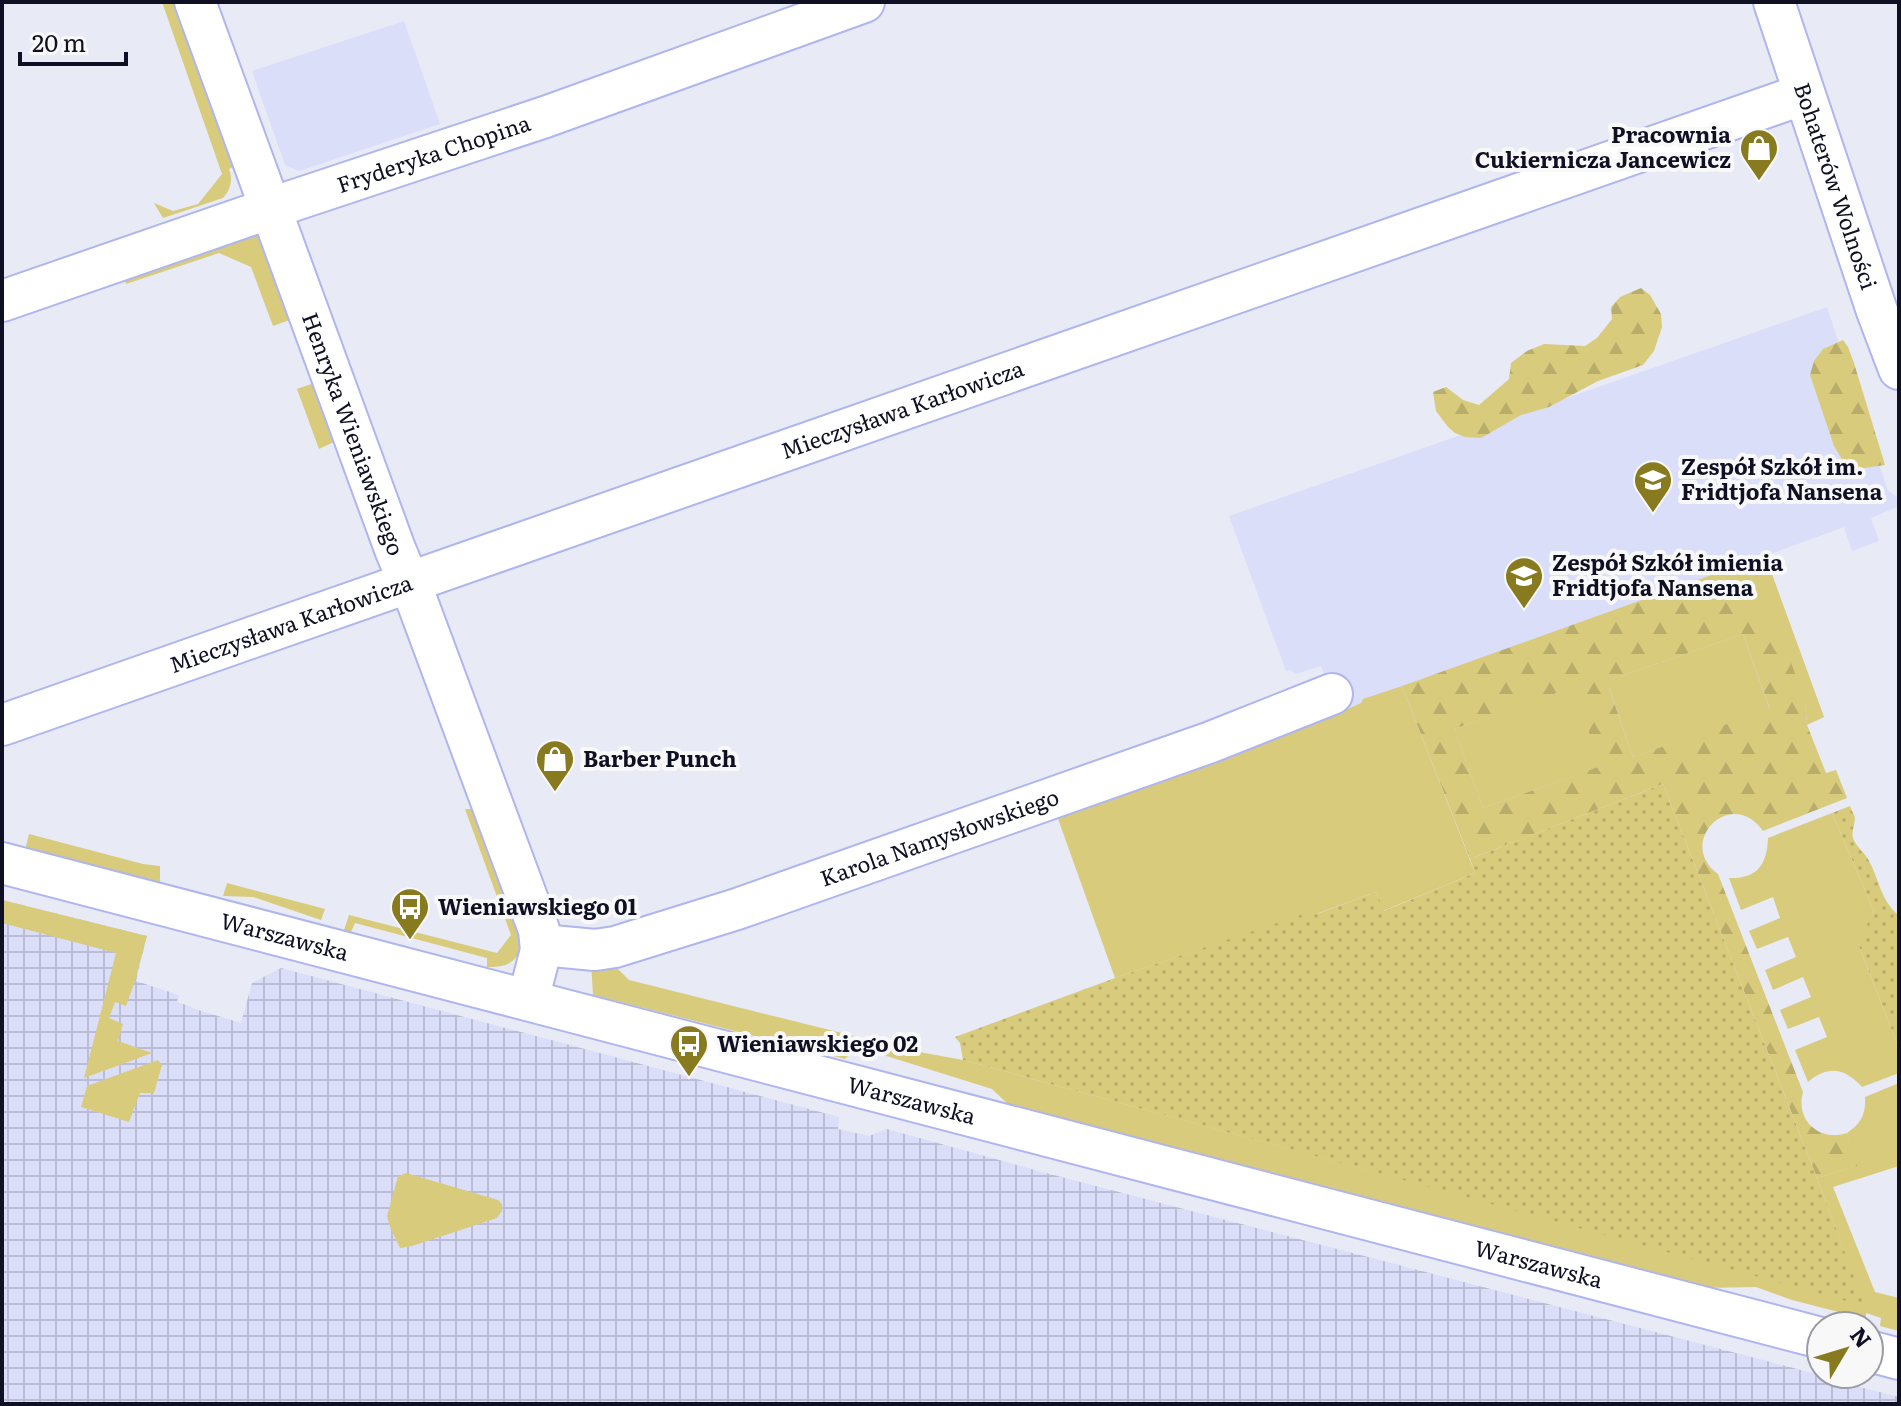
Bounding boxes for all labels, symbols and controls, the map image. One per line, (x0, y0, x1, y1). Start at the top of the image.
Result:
scale bar (20, 16, 126, 66)
text: 20 m (32, 24, 86, 59)
street label: Bohaterów Wolności (1787, 78, 1887, 293)
street label: Fryderyka Chopina (332, 105, 534, 200)
place label: Pracownia Cukiernicza Jancewicz (1475, 117, 1731, 175)
shop icon: Pracownia Cukiernicza Jancewicz (1738, 127, 1780, 182)
street label: Henryka Wieniawskiego (295, 307, 414, 560)
street label: Mieczysława Karłowicza (776, 350, 1028, 466)
place label: Zespół Szkół im. Fridtjofa Nansena (1681, 449, 1883, 507)
school or university icon: Zespół Szkół im. Fridtjofa Nansena (1632, 459, 1674, 514)
place label: Zespół Szkół imienia Fridtjofa Nansena (1552, 545, 1784, 603)
school or university icon: Zespół Szkół imienia Fridtjofa Nansena (1503, 555, 1545, 610)
street label: Mieczysława Karłowicza (164, 565, 416, 680)
shop icon: Barber Punch (534, 738, 576, 793)
place label: Barber Punch (583, 741, 737, 774)
street label: Karola Namysłowskiego (815, 779, 1063, 893)
bus stop icon: Wieniawskiego 01 (389, 886, 431, 941)
place label: Wieniawskiego 01 (438, 889, 637, 922)
street label: Warszawska (217, 903, 353, 968)
bus stop icon: Wieniawskiego 02 (668, 1023, 710, 1078)
place label: Wieniawskiego 02 (717, 1026, 918, 1059)
street label: Warszawska (844, 1066, 980, 1132)
street label: Warszawska (1471, 1230, 1607, 1295)
north arrow (1805, 1310, 1885, 1390)
text: N (1843, 1319, 1881, 1354)

